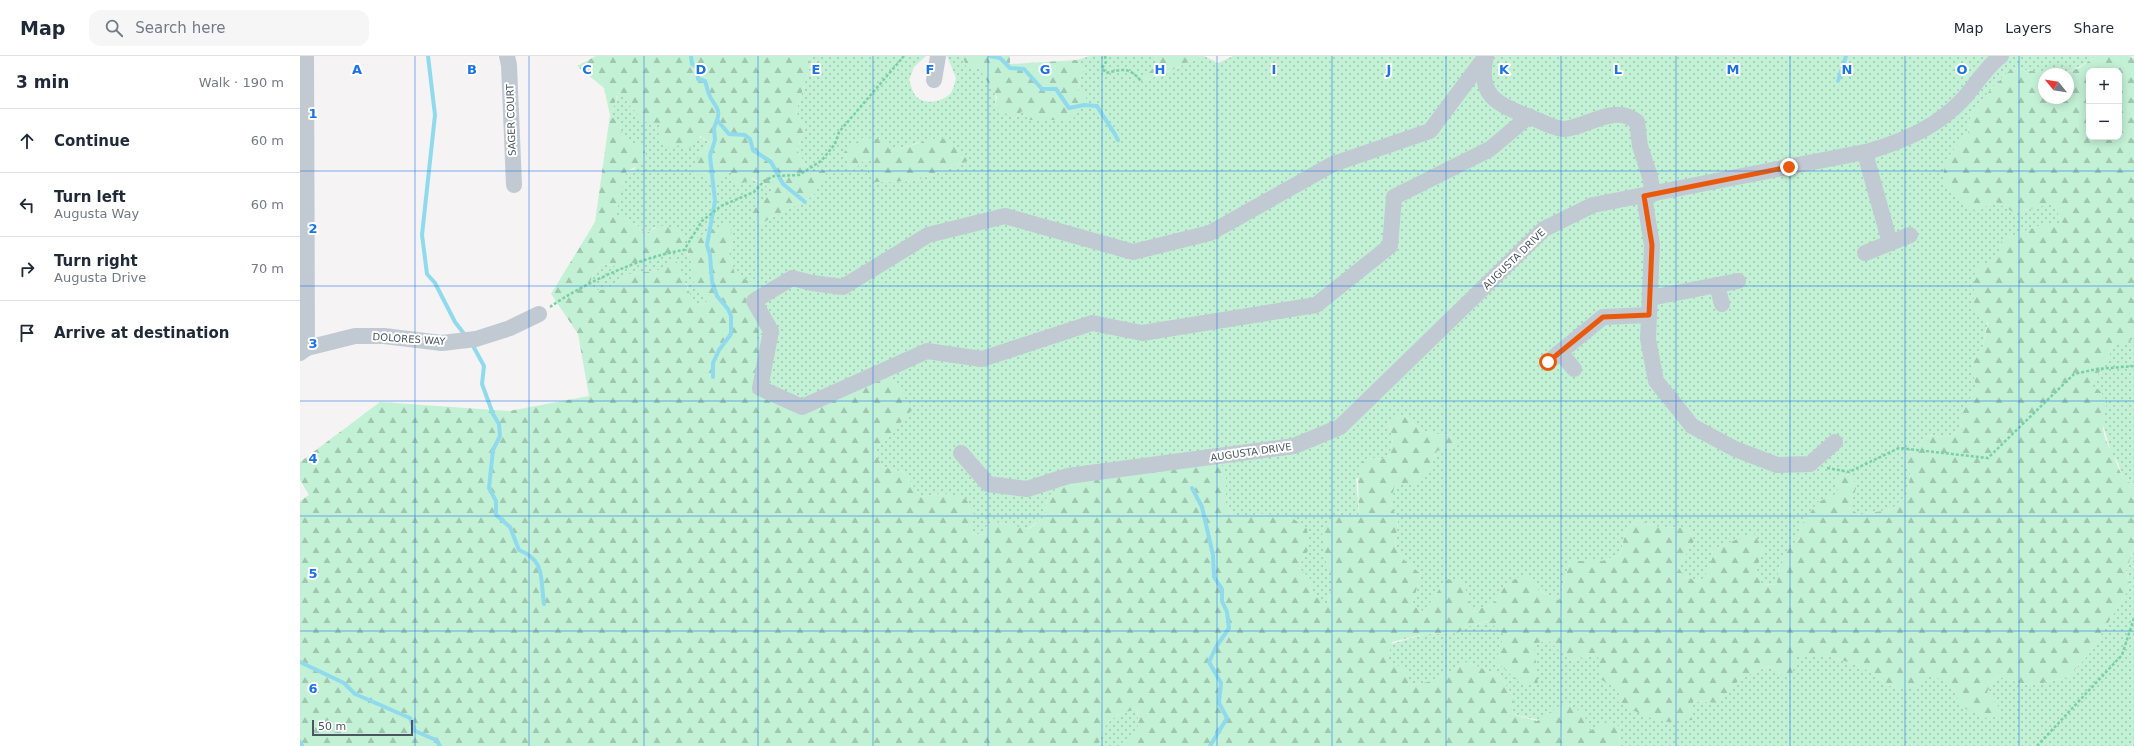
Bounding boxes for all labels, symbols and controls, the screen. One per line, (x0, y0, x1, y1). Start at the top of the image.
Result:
search box (89, 10, 369, 46)
text: Map (20, 17, 65, 39)
icon: search (103, 17, 125, 39)
text: Search here (135, 19, 225, 37)
text: Map (1954, 20, 1983, 36)
text: Layers (2005, 20, 2052, 36)
text: Share (2074, 20, 2114, 36)
text: A (352, 62, 362, 77)
text: B (467, 62, 477, 77)
text: C (582, 62, 592, 77)
text: D (696, 62, 707, 77)
text: E (812, 62, 820, 77)
text: F (926, 62, 934, 77)
text: G (1040, 62, 1050, 77)
text: H (1155, 62, 1165, 77)
text: I (1272, 62, 1276, 77)
text: J (1386, 62, 1391, 77)
text: K (1499, 62, 1510, 77)
text: L (1614, 62, 1622, 77)
text: M (1727, 62, 1739, 77)
text: N (1842, 62, 1852, 77)
text: O (1956, 62, 1968, 77)
north arrow (2038, 68, 2074, 104)
map controls (2086, 68, 2122, 140)
button: + (2086, 68, 2122, 104)
text: 3 min (16, 72, 69, 92)
text: Walk · 190 m (199, 75, 284, 90)
street label: SAGER COURT (504, 83, 518, 156)
button: − (2086, 104, 2122, 140)
text: 1 (308, 106, 318, 121)
icon: ahead (16, 130, 38, 152)
text: Continue (54, 132, 130, 150)
text: 60 m (251, 133, 284, 148)
route end (1780, 158, 1798, 176)
text: Turn left (54, 188, 126, 206)
icon: left (16, 194, 38, 216)
text: 60 m (251, 197, 284, 212)
text: Augusta Way (54, 206, 139, 221)
text: 2 (308, 221, 318, 236)
street label: AUGUSTA DRIVE (1481, 227, 1547, 291)
text: Turn right (54, 252, 138, 270)
icon: right (16, 258, 38, 280)
text: 70 m (251, 261, 284, 276)
text: Augusta Drive (54, 270, 146, 285)
icon: arrive (16, 322, 38, 344)
text: Arrive at destination (54, 324, 229, 342)
street label: DOLORES WAY (372, 331, 447, 347)
text: 3 (308, 336, 318, 351)
route start (1539, 353, 1557, 371)
street label: AUGUSTA DRIVE (1210, 441, 1292, 463)
text: 4 (308, 451, 318, 466)
text: 5 (308, 566, 318, 581)
text: 6 (308, 681, 318, 696)
scale bar (312, 718, 413, 737)
text: 50 m (318, 720, 346, 733)

